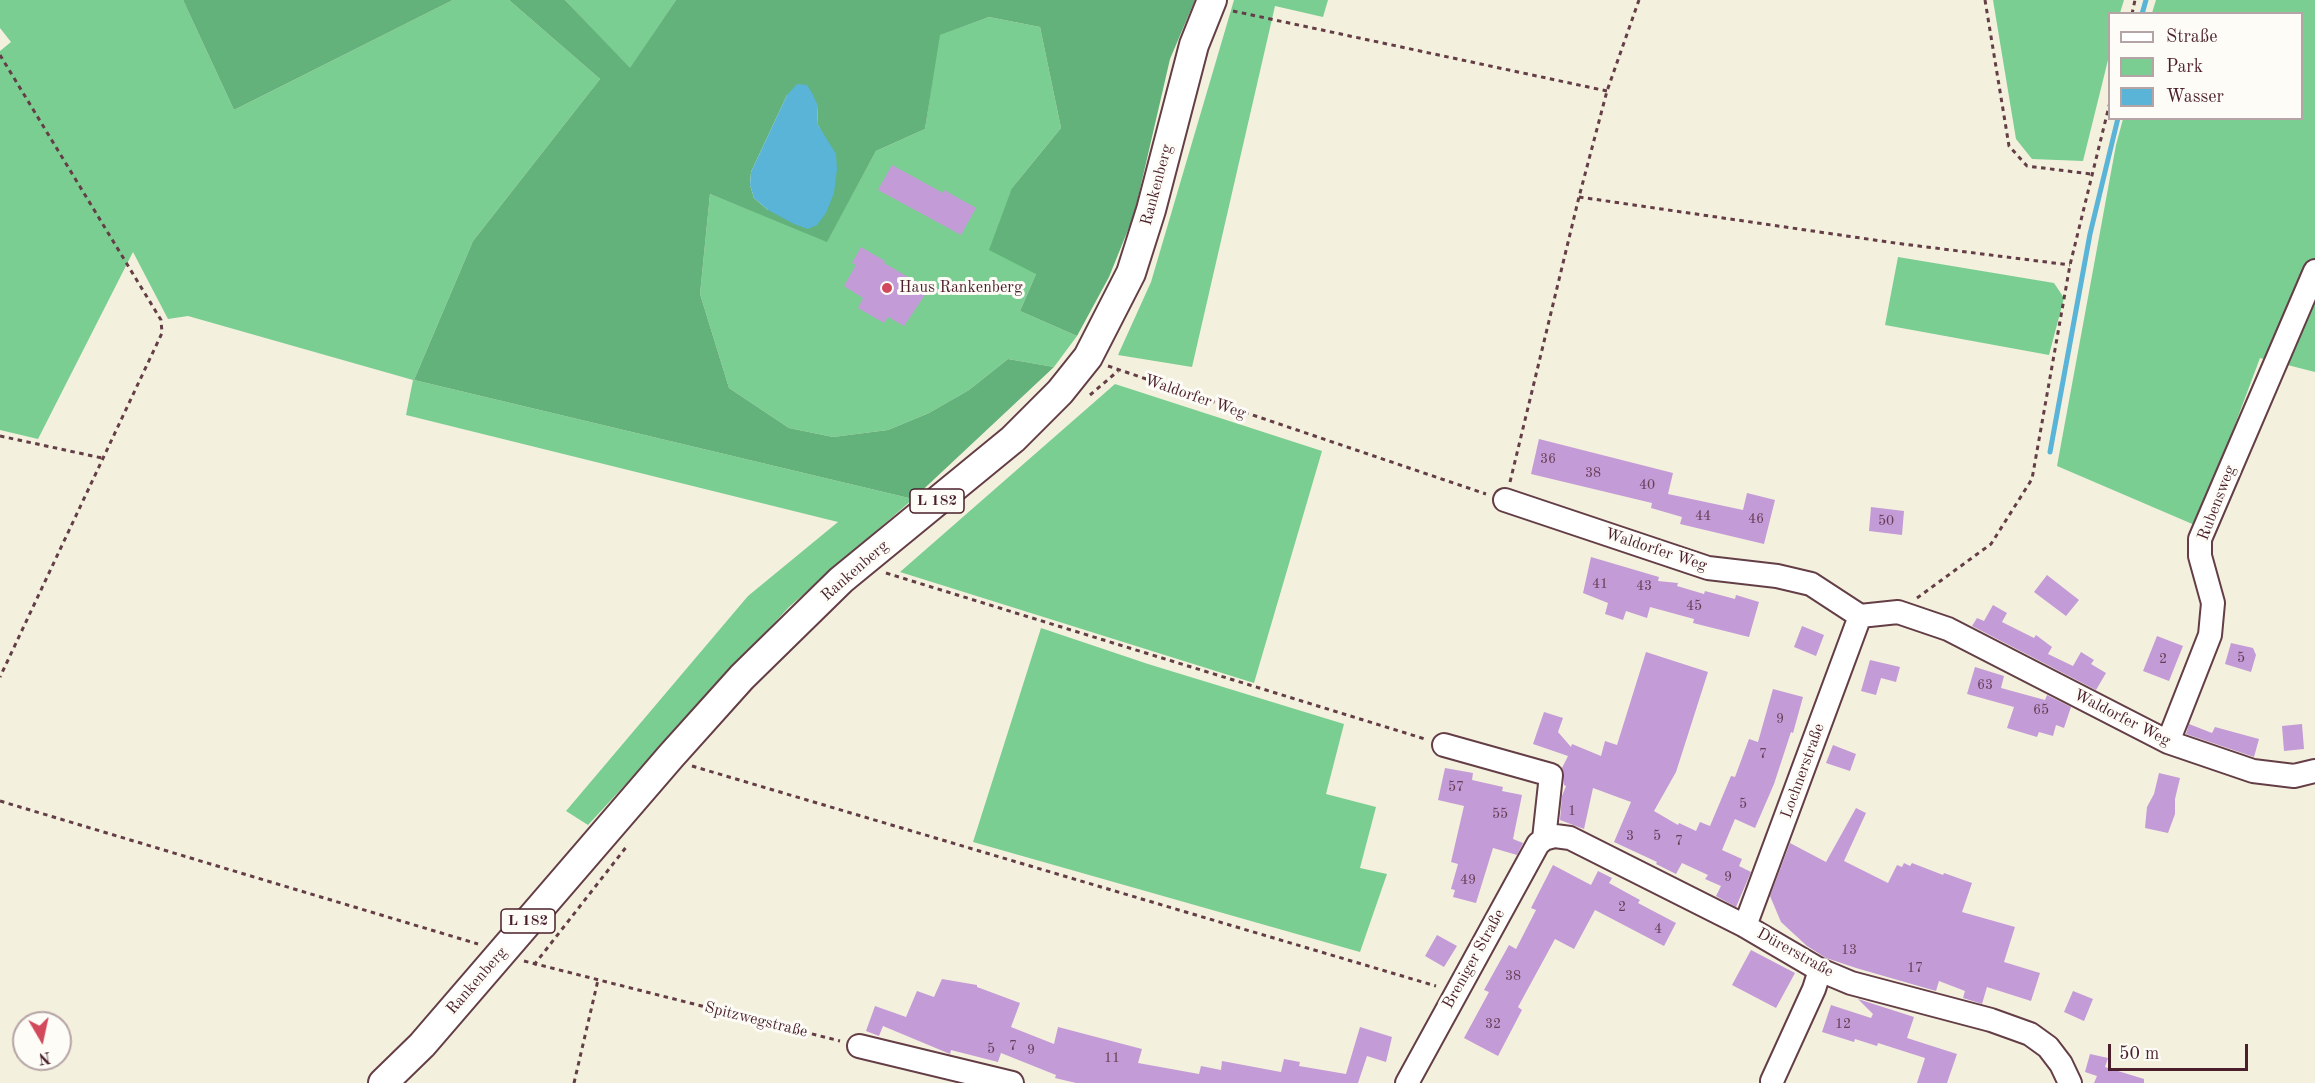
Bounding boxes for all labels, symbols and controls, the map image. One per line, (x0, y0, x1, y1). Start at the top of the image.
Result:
legend (2108, 12, 2303, 120)
text: Straße (2166, 28, 2217, 46)
text: Park (2166, 58, 2203, 76)
text: Wasser (2166, 88, 2224, 106)
street label: Rankenberg (1137, 142, 1177, 228)
place label: Haus Rankenberg (899, 278, 1023, 298)
marker: Haus Rankenberg (880, 281, 894, 295)
street label: Waldorfer Weg (1142, 371, 1248, 423)
house number: 36 (1540, 451, 1556, 467)
street label: Rubensweg (2194, 463, 2240, 543)
house number: 38 (1585, 465, 1601, 481)
house number: 40 (1639, 477, 1655, 493)
road number: L 182 (910, 489, 964, 513)
house number: 44 (1695, 508, 1711, 524)
house number: 46 (1748, 511, 1764, 527)
house number: 50 (1878, 513, 1894, 529)
street label: Waldorfer Weg (1603, 524, 1709, 576)
street label: Rankenberg (817, 537, 893, 605)
house number: 41 (1592, 576, 1608, 592)
house number: 43 (1636, 578, 1652, 594)
house number: 45 (1686, 598, 1702, 614)
house number: 5 (2237, 650, 2245, 666)
house number: 2 (2159, 651, 2167, 667)
house number: 63 (1977, 677, 1993, 693)
street label: Waldorfer Weg (2070, 685, 2174, 751)
house number: 65 (2033, 702, 2049, 718)
house number: 9 (1776, 711, 1784, 727)
street label: Lochnerstraße (1777, 721, 1829, 821)
house number: 7 (1759, 746, 1767, 762)
house number: 57 (1448, 779, 1464, 795)
house number: 5 (1739, 796, 1747, 812)
house number: 1 (1568, 803, 1576, 819)
house number: 55 (1492, 806, 1508, 822)
house number: 3 (1626, 828, 1634, 844)
house number: 5 (1653, 828, 1661, 844)
house number: 7 (1675, 833, 1683, 849)
house number: 9 (1724, 869, 1732, 885)
house number: 49 (1460, 872, 1476, 888)
house number: 2 (1618, 899, 1626, 915)
street label: Breniger Straße (1439, 906, 1509, 1012)
road number: L 182 (501, 909, 555, 933)
house number: 4 (1654, 921, 1662, 937)
street label: Dürerstraße (1753, 924, 1837, 982)
house number: 13 (1841, 942, 1857, 958)
street label: Rankenberg (443, 943, 511, 1019)
house number: 17 (1907, 960, 1923, 976)
house number: 38 (1505, 968, 1521, 984)
street label: Spitzwegstraße (702, 998, 810, 1042)
north arrow (12, 1011, 72, 1071)
house number: 32 (1485, 1016, 1501, 1032)
house number: 12 (1835, 1016, 1851, 1032)
scale bar (2111, 1032, 2250, 1070)
house number: 7 (1009, 1038, 1017, 1054)
house number: 5 (987, 1041, 995, 1057)
house number: 9 (1027, 1042, 1035, 1058)
text: 50 m (2119, 1045, 2159, 1063)
text: N (37, 1048, 52, 1066)
house number: 11 (1104, 1050, 1120, 1066)

